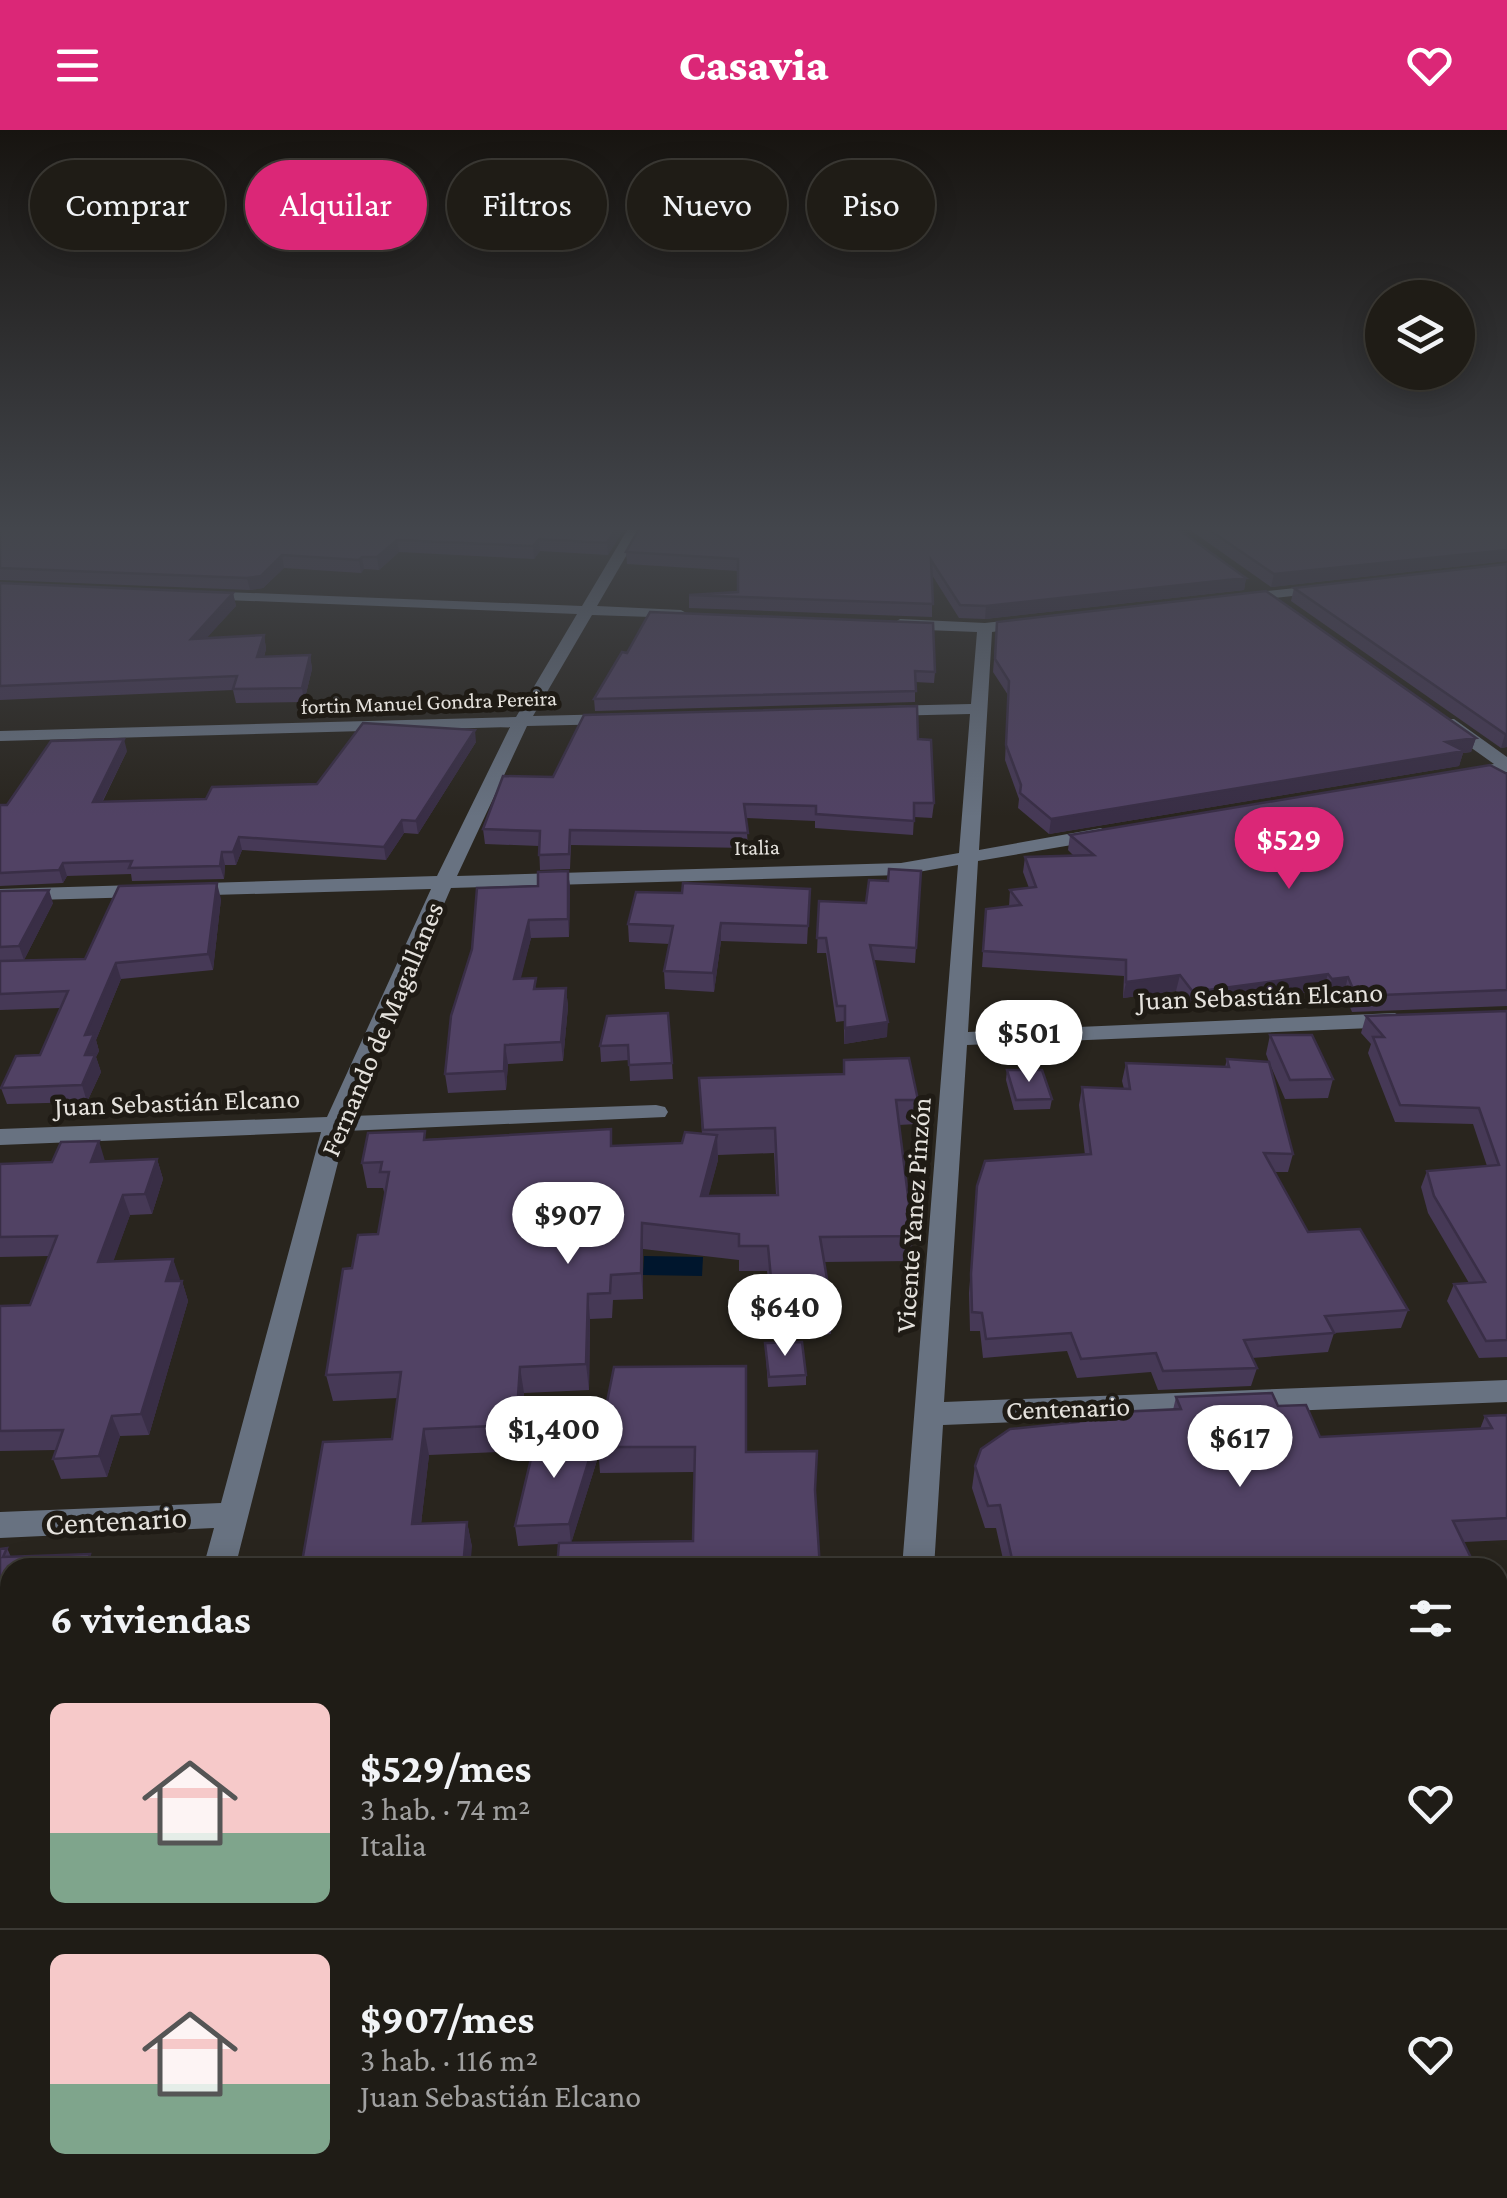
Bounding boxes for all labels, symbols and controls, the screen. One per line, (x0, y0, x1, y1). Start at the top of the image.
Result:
icon: menu (50, 38, 105, 93)
icon: heart (1402, 38, 1457, 93)
text: Casavia (679, 40, 828, 90)
chip: Comprar (30, 160, 225, 250)
chip: Alquilar (245, 160, 427, 250)
chip: Filtros (447, 160, 607, 250)
chip: Nuevo (627, 160, 787, 250)
chip: Piso (807, 160, 935, 250)
map controls (1365, 280, 1475, 390)
button: layers (1365, 280, 1475, 390)
street label: fortin Manuel Gondra Pereira (301, 685, 557, 719)
pin: $529 (1230, 807, 1348, 892)
text: $529 (1257, 821, 1321, 857)
street label: Italia (734, 834, 780, 860)
street label: Fernando de Magallanes (314, 897, 450, 1161)
street label: Juan Sebastián Elcano (1134, 976, 1383, 1016)
pin: $501 (970, 1000, 1088, 1085)
text: $501 (997, 1014, 1061, 1050)
street label: Juan Sebastián Elcano (51, 1082, 300, 1122)
street label: Vicente Yanez Pinzón (889, 1096, 937, 1334)
pin: $907 (509, 1182, 627, 1267)
text: $907 (534, 1196, 602, 1232)
pin: $640 (726, 1274, 844, 1359)
text: $640 (750, 1288, 820, 1324)
street label: Centenario (1005, 1390, 1131, 1426)
pin: $1,400 (473, 1396, 635, 1481)
pin: $617 (1181, 1405, 1299, 1490)
text: $1,400 (508, 1410, 600, 1446)
text: $617 (1210, 1419, 1270, 1455)
street label: Centenario (44, 1498, 188, 1542)
icon: filters (1403, 1591, 1458, 1646)
text: 6 viviendas (50, 1595, 251, 1642)
icon: home (130, 1743, 250, 1863)
text: $529/mes (360, 1744, 531, 1791)
icon: heart (1403, 1776, 1458, 1831)
text: 3 hab. · 74 m² (360, 1791, 530, 1827)
text: Italia (360, 1827, 427, 1863)
icon: home (130, 1994, 250, 2114)
text: $907/mes (360, 1995, 534, 2042)
icon: heart (1403, 2027, 1458, 2082)
text: 3 hab. · 116 m² (360, 2042, 538, 2078)
text: Juan Sebastián Elcano (360, 2078, 641, 2114)

